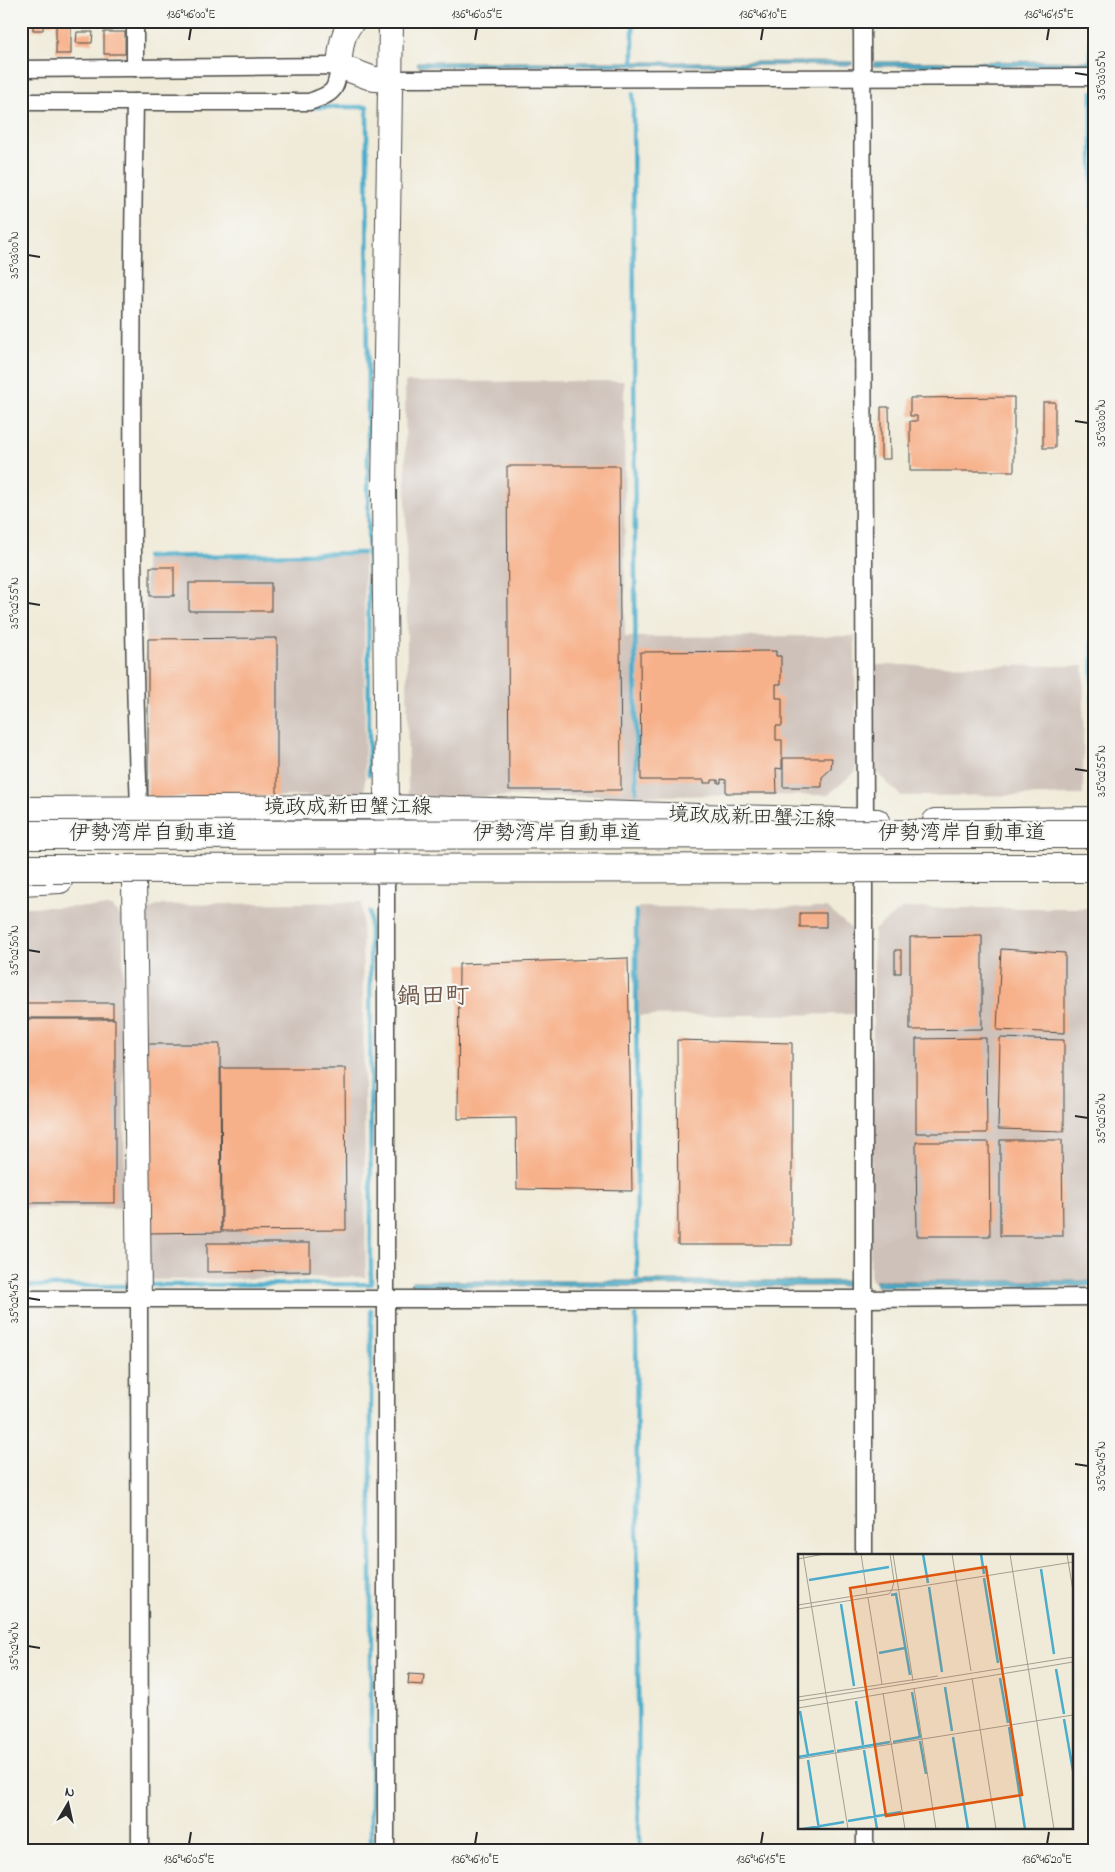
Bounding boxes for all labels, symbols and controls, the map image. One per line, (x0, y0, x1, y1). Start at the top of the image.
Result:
text: 136°46'00"E (166, 6, 216, 24)
text: 136°46'05"E (452, 6, 502, 24)
text: 136°46'10"E (739, 6, 787, 24)
text: 136°46'15"E (1024, 6, 1074, 24)
text: 35°03'05"N (1093, 50, 1111, 100)
text: 35°03'00"N (6, 231, 24, 279)
text: 35°03'00"N (1093, 399, 1111, 447)
text: 35°02'55"N (6, 577, 24, 629)
text: 35°02'55"N (1093, 745, 1111, 797)
street label: 境政成新田蟹江線 (264, 793, 432, 823)
street label: 境政成新田蟹江線 (668, 800, 836, 836)
street label: 伊勢湾岸自動車道 (69, 819, 237, 849)
street label: 伊勢湾岸自動車道 (473, 819, 641, 849)
street label: 伊勢湾岸自動車道 (878, 819, 1046, 849)
text: 35°02'50"N (6, 925, 24, 975)
district label: 鍋田町 (397, 980, 469, 1015)
text: 35°02'50"N (1093, 1093, 1111, 1143)
text: 35°02'45"N (6, 1273, 24, 1323)
text: 35°02'45"N (1093, 1441, 1111, 1491)
inset map (798, 1554, 1072, 1830)
text: 35°02'40"N (6, 1622, 24, 1670)
north arrow (42, 1780, 92, 1830)
text: N (63, 1782, 76, 1804)
text: 136°46'05"E (164, 1851, 214, 1869)
text: 136°46'10"E (451, 1851, 499, 1869)
text: 136°46'15"E (736, 1851, 786, 1869)
text: 136°46'20"E (1022, 1851, 1072, 1869)

